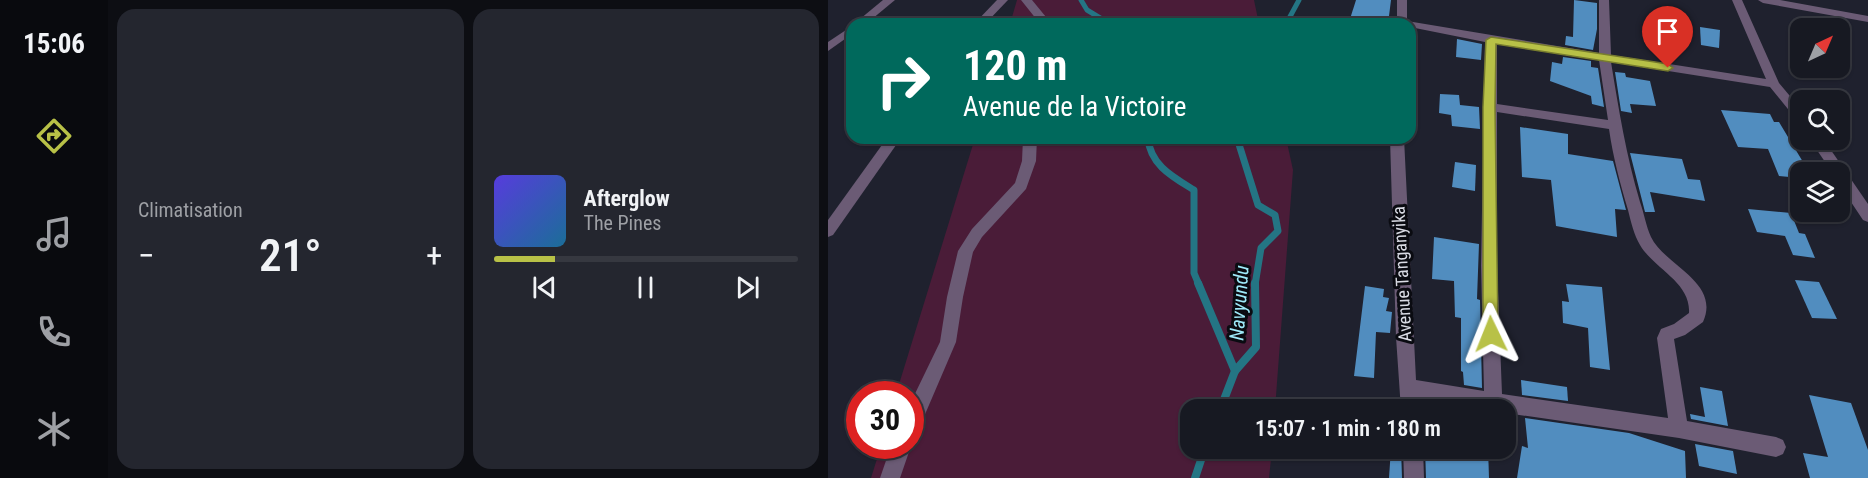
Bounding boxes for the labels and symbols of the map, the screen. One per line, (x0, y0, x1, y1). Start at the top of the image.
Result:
pin (1642, 6, 1693, 68)
north arrow (1790, 18, 1850, 78)
street label: Avenue Tanganyika (1387, 206, 1416, 342)
water label: Navyundu (1224, 265, 1254, 341)
position arrow (1459, 302, 1523, 366)
speed limit sign: 30 (846, 381, 924, 459)

